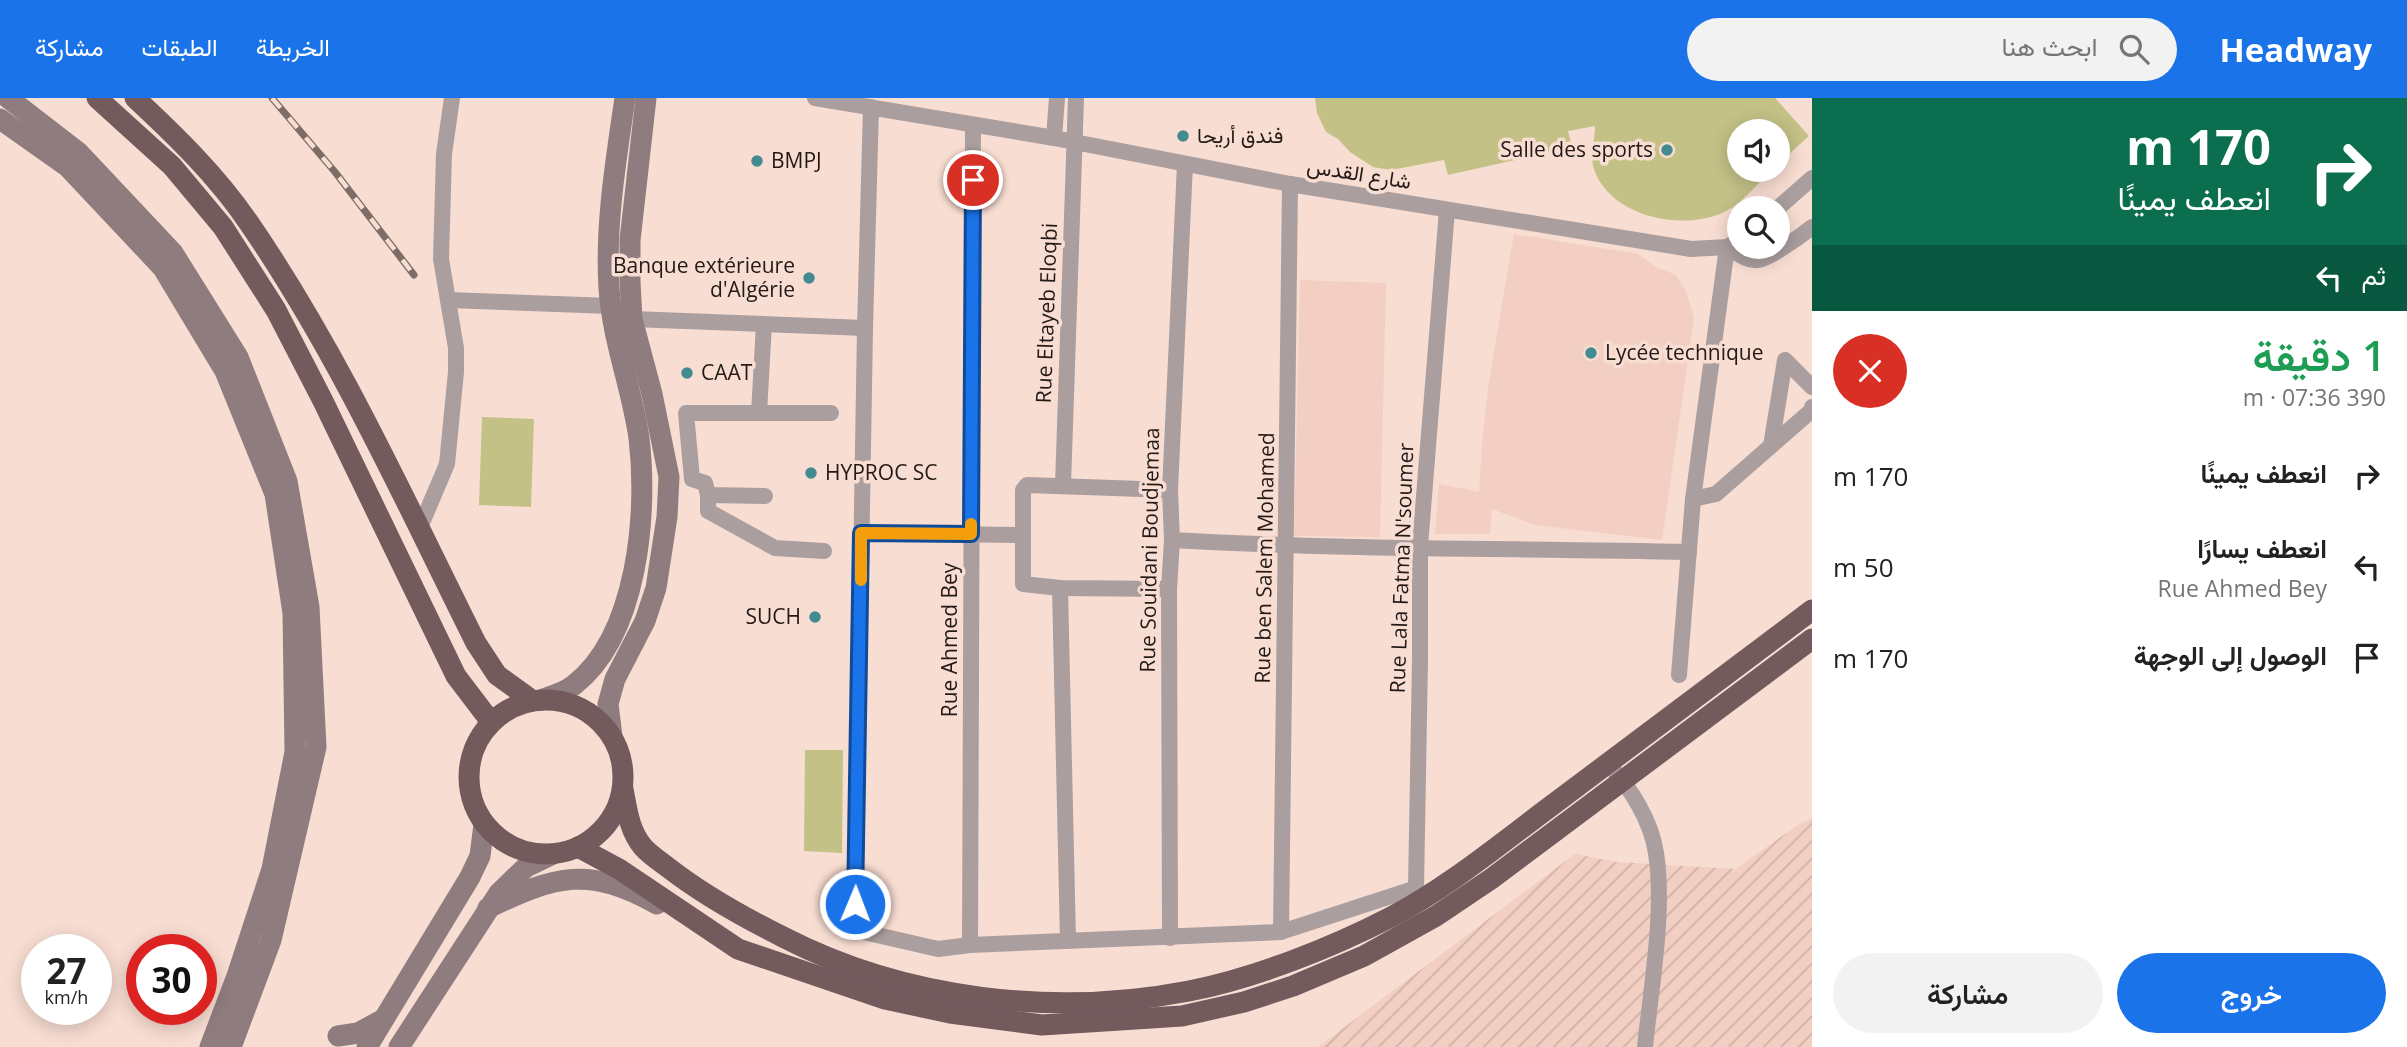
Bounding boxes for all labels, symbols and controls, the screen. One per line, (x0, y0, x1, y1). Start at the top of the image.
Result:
search box (1687, 18, 2177, 81)
text: Headway (2219, 27, 2372, 72)
text: ابحث هنا (2002, 28, 2097, 64)
text: مشاركة (35, 30, 103, 63)
text: الطبقات (141, 30, 218, 63)
text: الخريطة (256, 30, 330, 63)
icon: search (2115, 30, 2153, 68)
text: 170 m (2126, 113, 2271, 179)
map controls (1727, 119, 1790, 259)
button: sound (1727, 119, 1790, 182)
place label: فندق أريحا (1197, 121, 1283, 149)
icon: right (2295, 126, 2386, 217)
marker: فندق أريحا (1175, 128, 1191, 144)
place label: Salle des sports (1500, 135, 1653, 163)
marker: Salle des sports (1659, 142, 1675, 158)
place label: BMPJ (771, 146, 822, 174)
pin (943, 150, 1003, 210)
street label: شارع القدس (1305, 151, 1413, 196)
marker: BMPJ (749, 153, 765, 169)
icon: arrive (954, 161, 992, 199)
text: انعطف يمينًا (2117, 176, 2271, 219)
button: search (1727, 196, 1790, 259)
street label: Rue Eltayeb Eloqbi (1029, 222, 1063, 404)
place label: Banque extérieure d'Algérie (613, 251, 795, 303)
text: ثم (2362, 257, 2386, 293)
icon: left (2310, 259, 2348, 297)
marker: Banque extérieure d'Algérie (801, 270, 817, 286)
text: 1 دقيقة (2252, 326, 2386, 383)
button: close (1833, 334, 1907, 408)
place label: Lycée technique (1605, 338, 1764, 366)
marker: Lycée technique (1583, 345, 1599, 361)
place label: CAAT (701, 358, 753, 386)
marker: CAAT (679, 365, 695, 381)
text: 390 m · 07:36 (2243, 381, 2386, 413)
street label: Rue Souidani Boudjemaa (1133, 427, 1165, 673)
street label: Rue ben Salem Mohamed (1248, 432, 1280, 684)
street label: Rue Lala Fatma N'soumer (1383, 442, 1419, 694)
text: انعطف يمينًا (2200, 455, 2327, 491)
icon: right (2348, 457, 2386, 495)
place label: HYPROC SC (825, 458, 938, 486)
text: 170 m (1833, 458, 1908, 494)
marker: HYPROC SC (803, 465, 819, 481)
text: انعطف يسارًا (2197, 530, 2327, 566)
icon: left (2348, 548, 2386, 586)
text: 50 m (1833, 549, 1894, 585)
street label: Rue Ahmed Bey (935, 562, 963, 717)
text: Rue Ahmed Bey (2158, 572, 2327, 604)
place label: SUCH (745, 602, 801, 630)
marker: SUCH (807, 609, 823, 625)
text: الوصول إلى الوجهة (2134, 637, 2327, 673)
icon: arrive (2348, 639, 2386, 677)
text: 170 m (1833, 640, 1908, 676)
position arrow (818, 867, 892, 941)
speed limit sign: 30 (126, 934, 217, 1025)
text: 27 (46, 947, 87, 994)
button: مشاركة (1833, 953, 2103, 1033)
button: خروج (2117, 953, 2386, 1033)
text: km/h (45, 985, 88, 1009)

